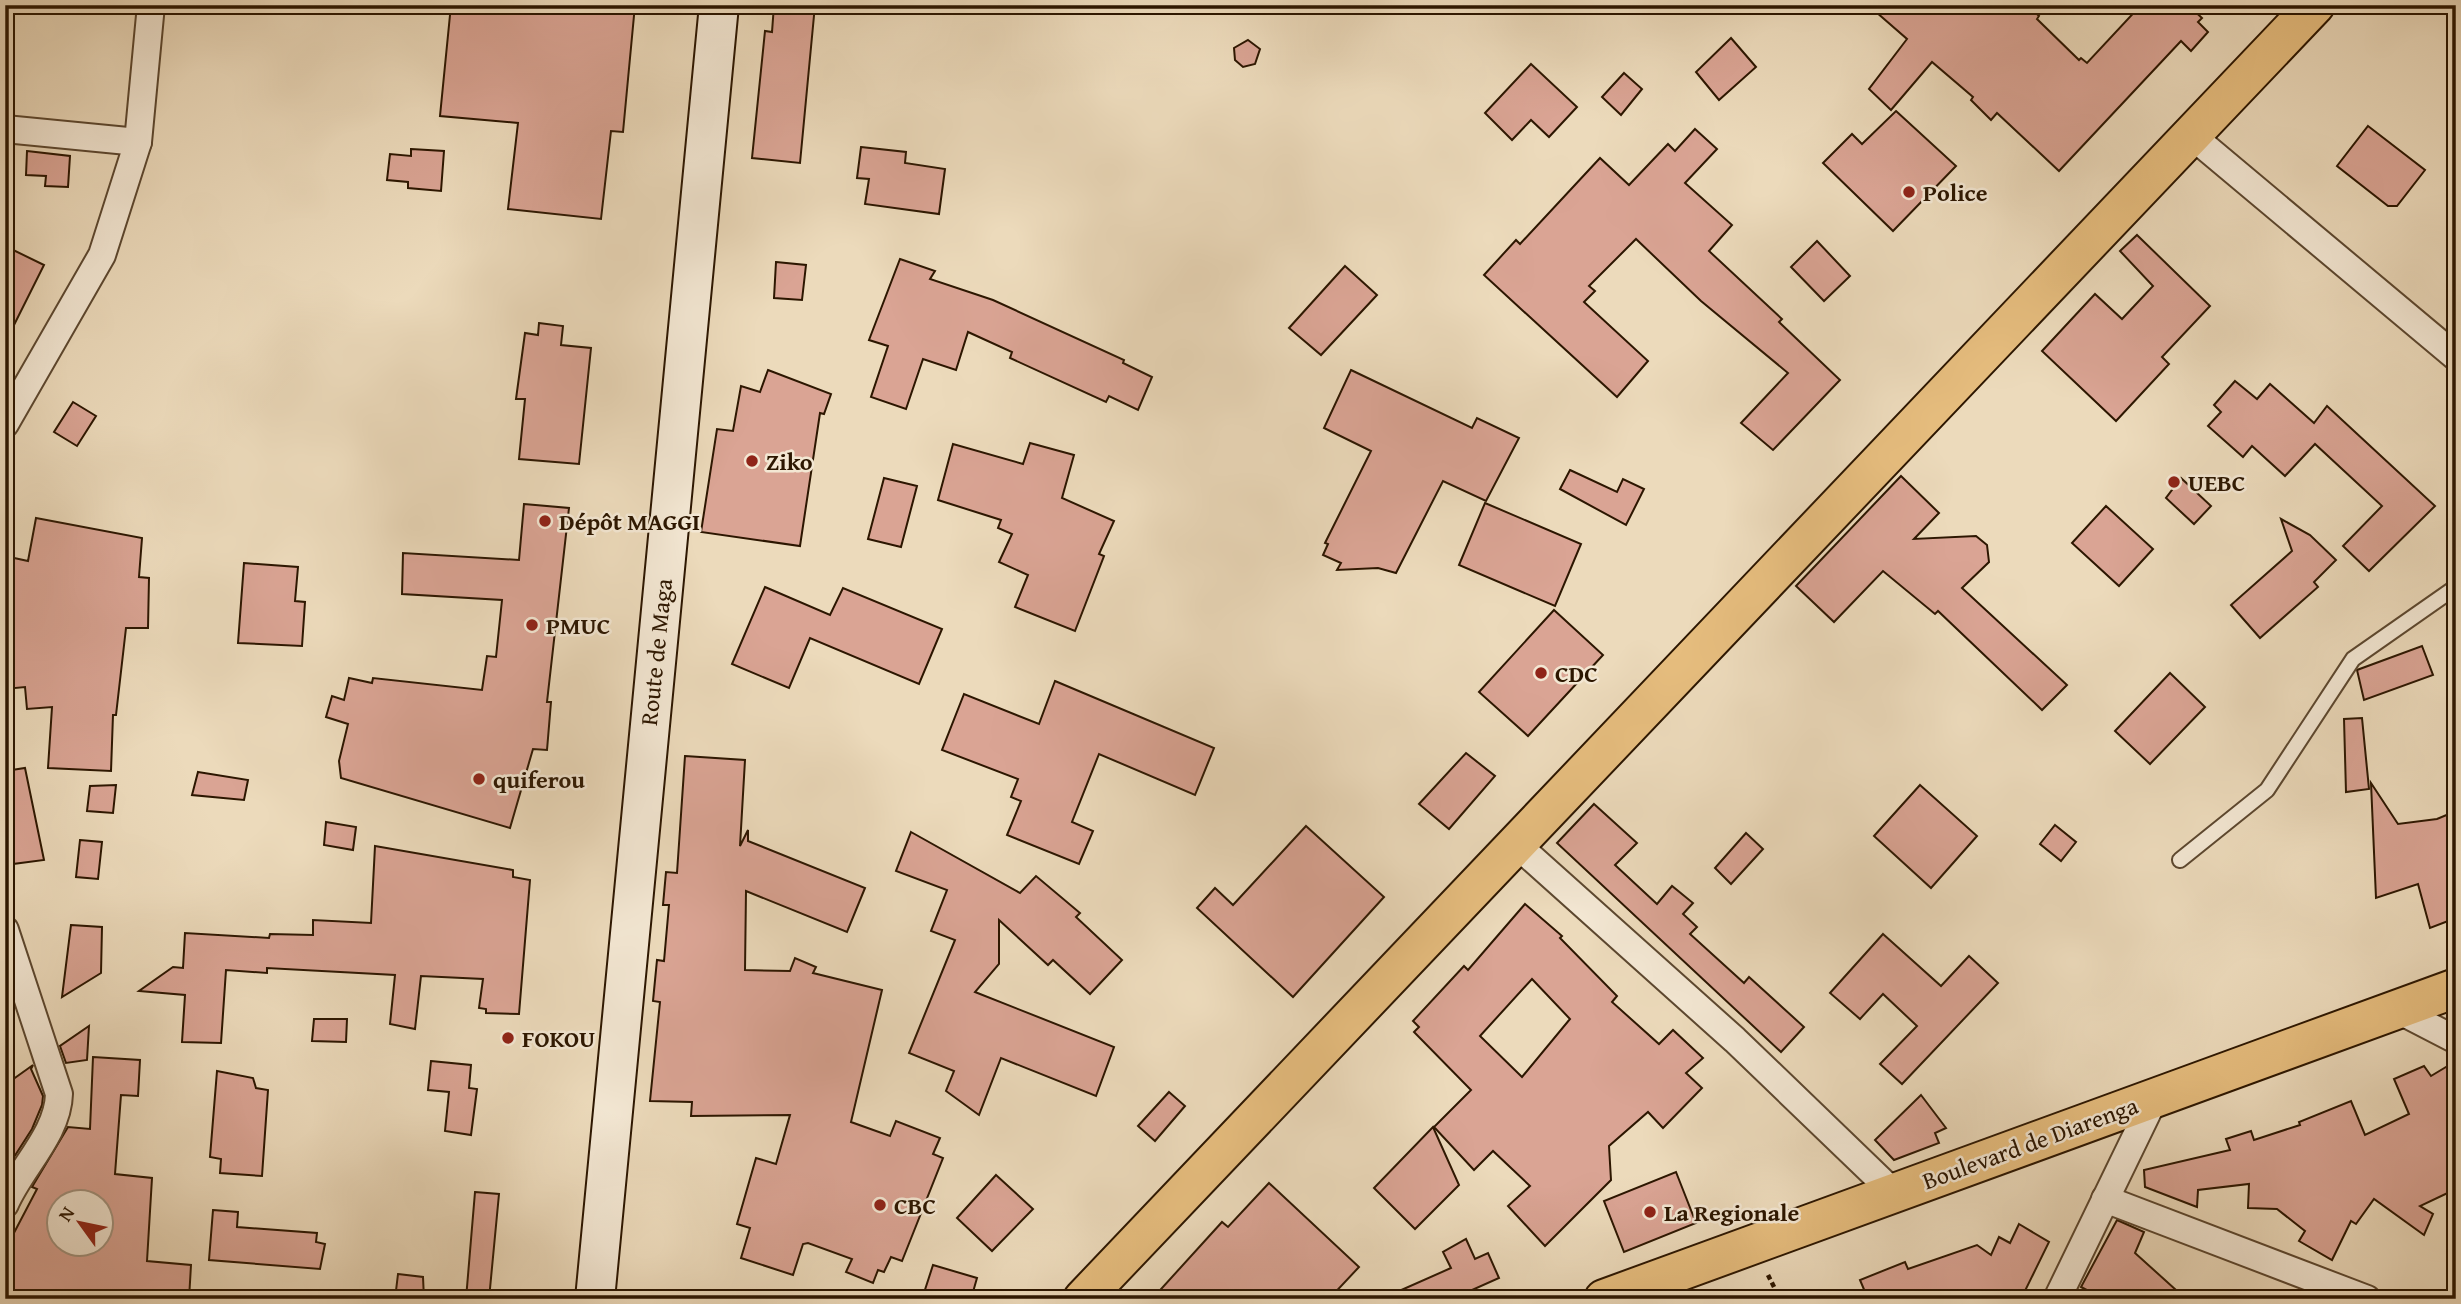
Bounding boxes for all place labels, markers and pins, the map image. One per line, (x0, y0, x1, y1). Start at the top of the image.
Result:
place label: Police (1923, 175, 1988, 210)
marker: Police (1901, 184, 1917, 200)
place label: Ziko (766, 444, 813, 479)
marker: Ziko (744, 453, 760, 469)
place label: UEBC (2188, 465, 2245, 500)
marker: UEBC (2166, 474, 2182, 490)
place label: Dépôt MAGGI (559, 504, 700, 539)
marker: Dépôt MAGGI (537, 513, 553, 529)
place label: PMUC (546, 608, 610, 643)
marker: PMUC (524, 617, 540, 633)
place label: CDC (1555, 656, 1598, 691)
marker: CDC (1533, 665, 1549, 681)
place label: quiferou (493, 762, 585, 797)
marker: quiferou (471, 771, 487, 787)
place label: FOKOU (522, 1021, 595, 1056)
marker: FOKOU (500, 1030, 516, 1046)
place label: CBC (894, 1188, 936, 1223)
place label: La Regionale (1664, 1195, 1800, 1230)
marker: CBC (872, 1197, 888, 1213)
marker: La Regionale (1642, 1204, 1658, 1220)

